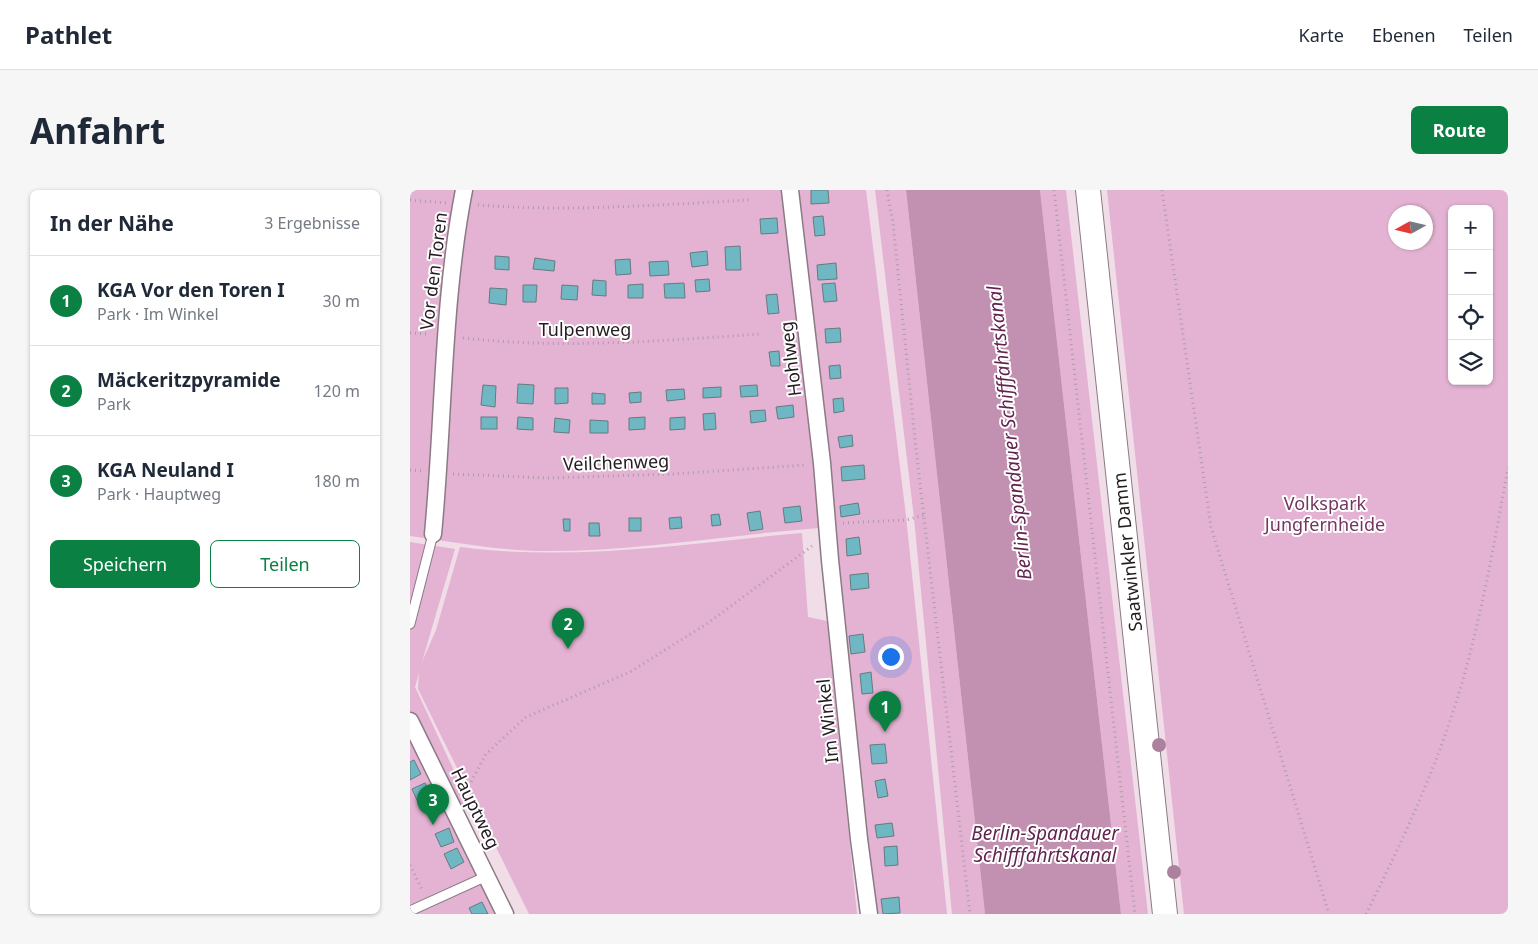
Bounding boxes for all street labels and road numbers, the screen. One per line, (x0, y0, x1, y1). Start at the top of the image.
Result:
street label: Vor den Toren (414, 211, 452, 331)
street label: Tulpenweg (539, 317, 631, 341)
street label: Hohlweg (773, 320, 807, 398)
street label: Veilchenweg (562, 448, 670, 476)
street label: Saatwinkler Damm (1107, 471, 1147, 633)
street label: Im Winkel (811, 678, 843, 764)
street label: Hauptweg (446, 763, 506, 853)

